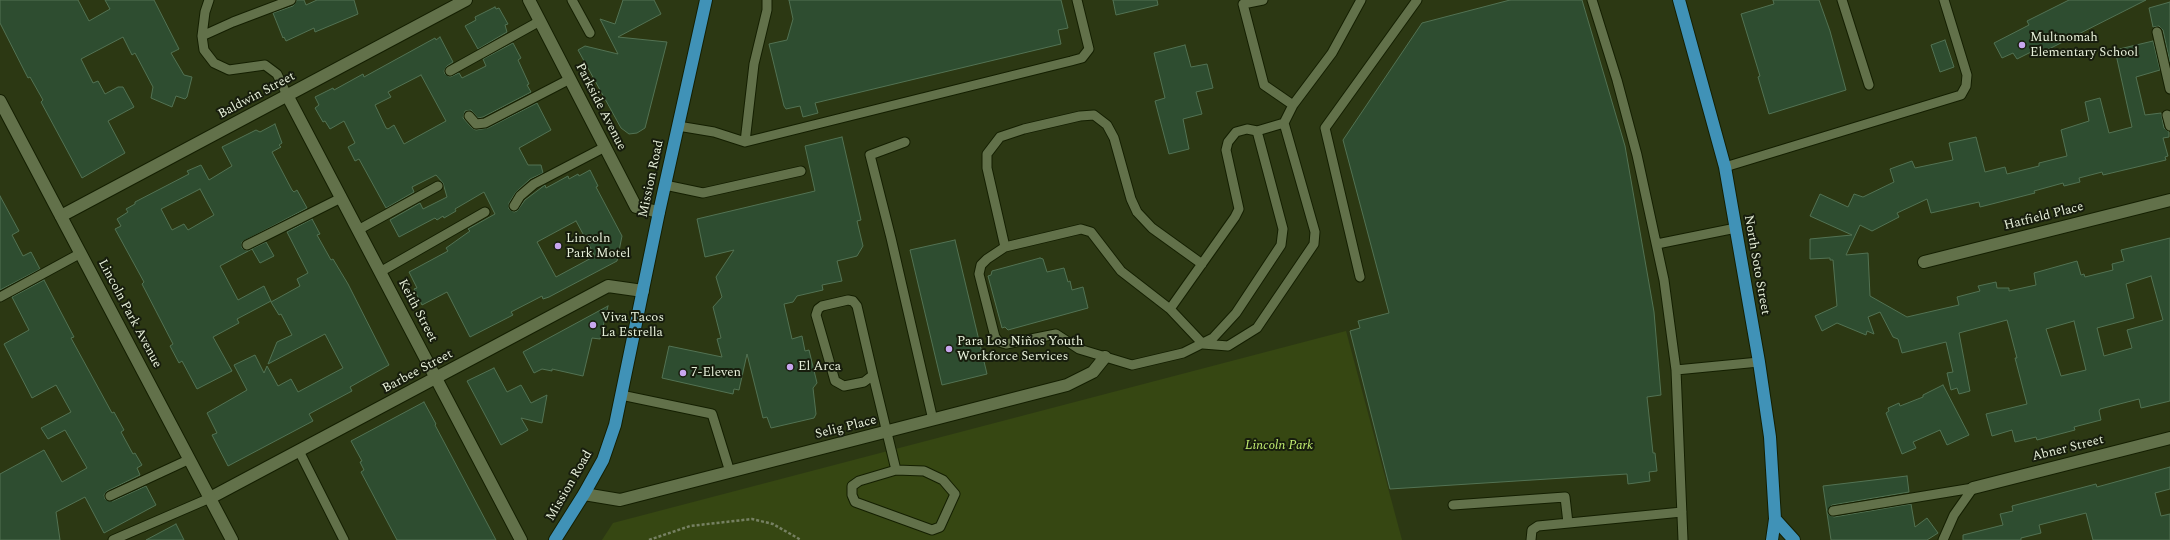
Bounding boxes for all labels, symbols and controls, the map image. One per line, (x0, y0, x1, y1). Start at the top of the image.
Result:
place label: Multnomah Elementary School (2030, 30, 2138, 61)
marker: Multnomah Elementary School (2017, 40, 2027, 50)
street label: Parkside Avenue (571, 61, 629, 153)
street label: Baldwin Street (216, 69, 298, 123)
street label: Mission Road (636, 139, 668, 219)
street label: Hatfield Place (2003, 200, 2085, 234)
street label: North Soto Street (1740, 214, 1772, 316)
place label: Lincoln Park Motel (566, 231, 630, 262)
marker: Lincoln Park Motel (553, 241, 563, 251)
street label: Lincoln Park Avenue (94, 257, 164, 371)
street label: Keith Street (394, 277, 440, 345)
place label: Viva Tacos La Estrella (601, 310, 664, 341)
marker: Viva Tacos La Estrella (588, 320, 598, 330)
place label: Para Los Niños Youth Workforce Services (957, 334, 1083, 365)
marker: Para Los Niños Youth Workforce Services (944, 344, 954, 354)
street label: Barbee Street (380, 347, 456, 397)
place label: El Arca (798, 359, 841, 375)
marker: El Arca (785, 362, 795, 372)
place label: 7-Eleven (691, 365, 741, 381)
marker: 7-Eleven (678, 368, 688, 378)
street label: Selig Place (814, 413, 878, 443)
street label: Abner Street (2031, 433, 2105, 465)
park label: Lincoln Park (1245, 438, 1313, 454)
street label: Mission Road (544, 448, 596, 524)

